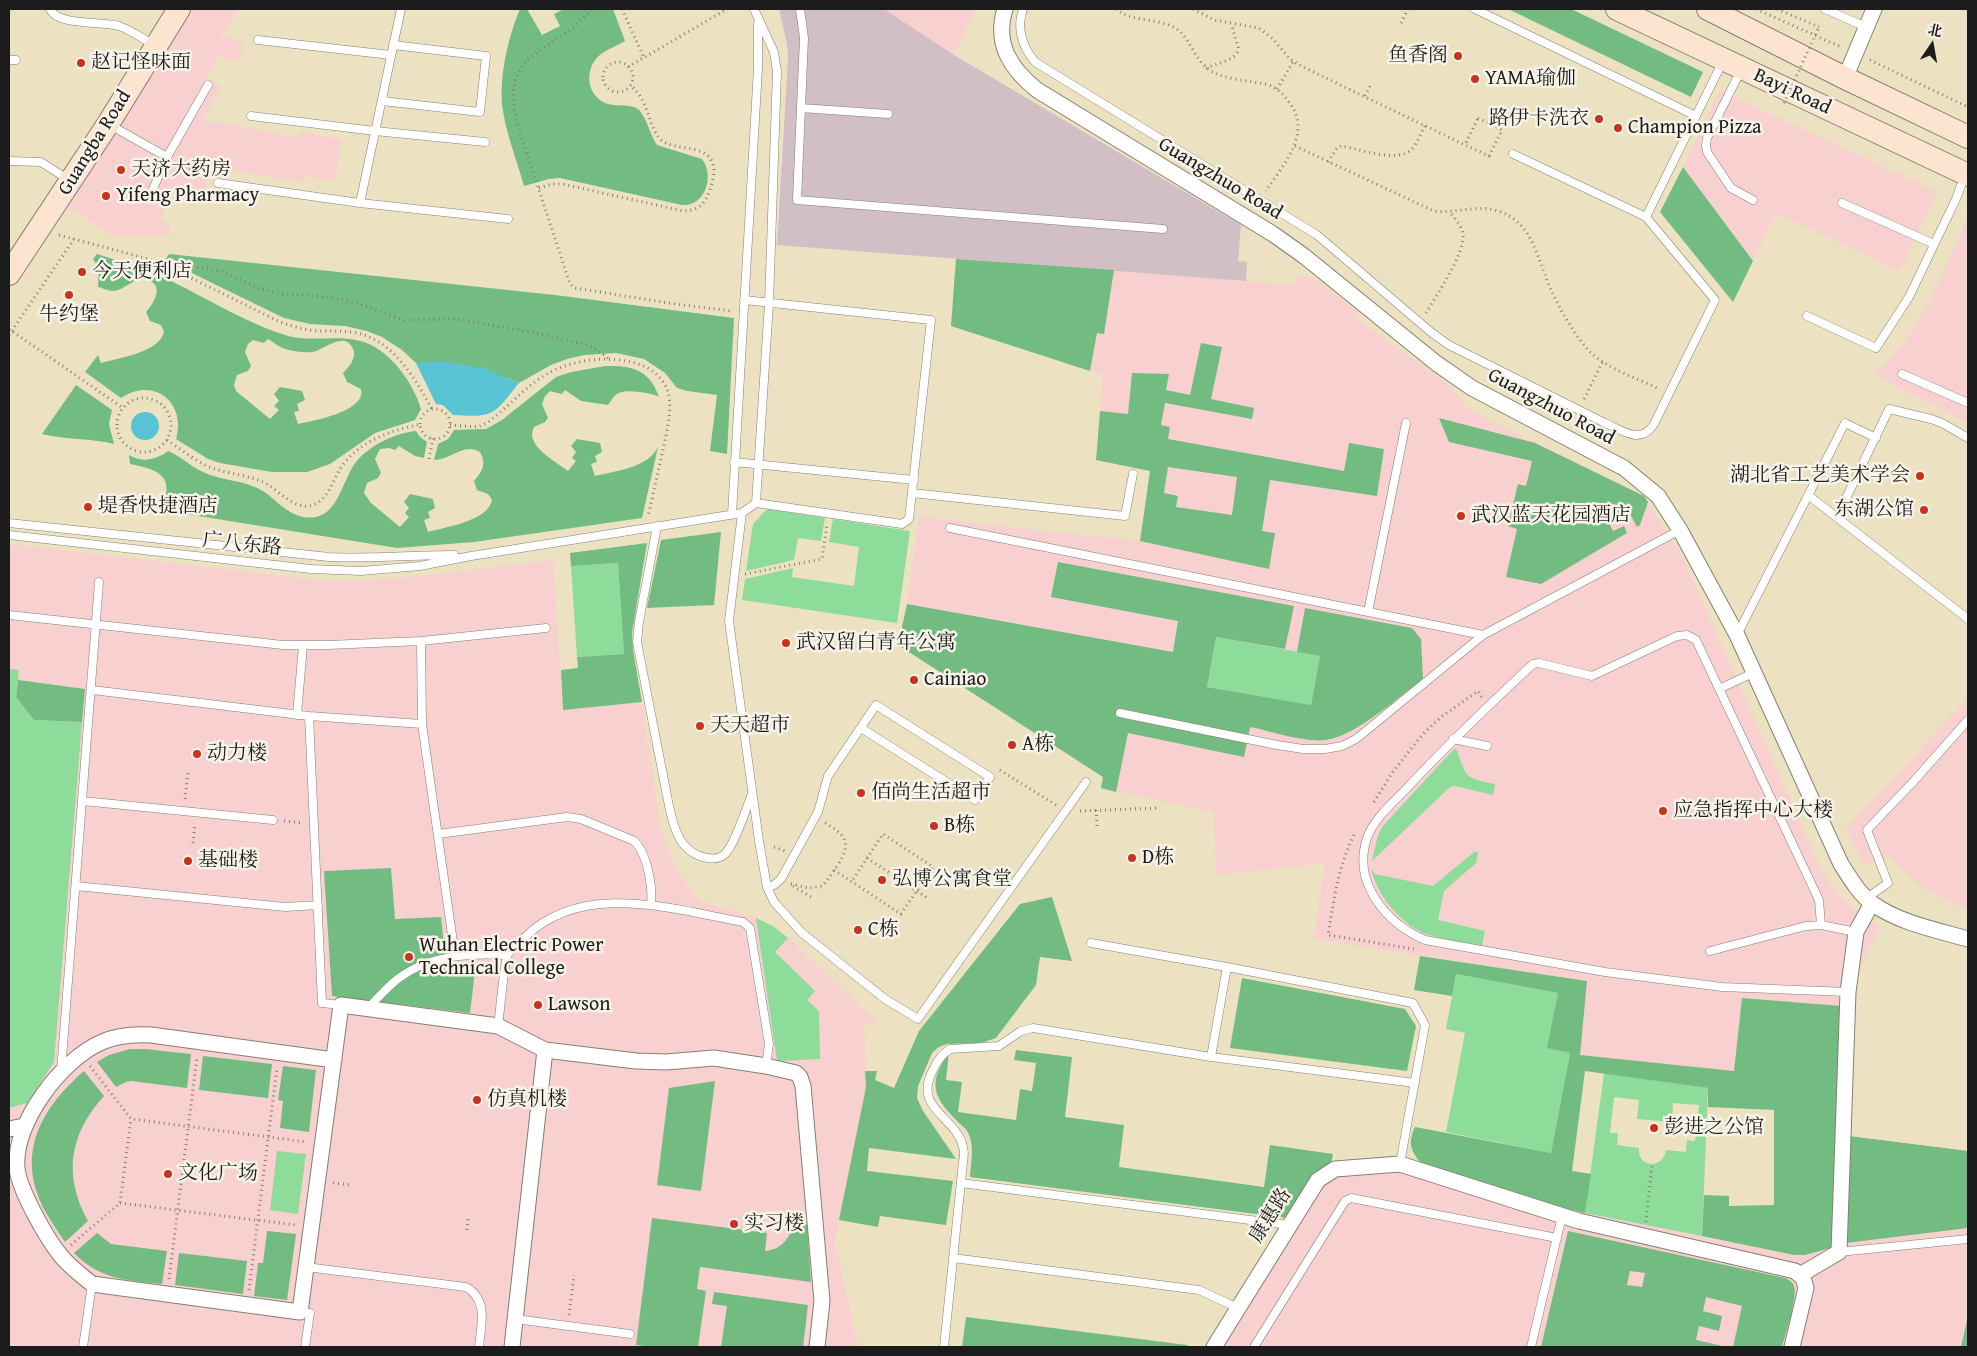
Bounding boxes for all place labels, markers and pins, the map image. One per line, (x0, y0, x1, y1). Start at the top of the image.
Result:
place label: 鱼香阁 (1388, 44, 1448, 68)
marker: 鱼香阁 (1452, 50, 1464, 62)
place label: 赵记怪味面 (91, 51, 191, 75)
marker: 赵记怪味面 (75, 57, 87, 69)
place label: YAMA瑜伽 (1485, 67, 1576, 91)
marker: YAMA瑜伽 (1469, 73, 1481, 85)
place label: 路伊卡洗衣 (1489, 107, 1589, 131)
marker: 路伊卡洗衣 (1593, 113, 1605, 125)
place label: Champion Pizza (1628, 116, 1761, 140)
marker: Champion Pizza (1612, 122, 1624, 134)
place label: 天济大药房 (131, 158, 231, 182)
marker: 天济大药房 (115, 164, 127, 176)
place label: Yifeng Pharmacy (116, 184, 259, 208)
marker: Yifeng Pharmacy (100, 190, 112, 202)
place label: 今天便利店 (92, 260, 192, 284)
marker: 今天便利店 (76, 266, 88, 278)
marker: 牛约堡 (63, 289, 75, 301)
place label: 牛约堡 (39, 303, 99, 327)
place label: 湖北省工艺美术学会 (1730, 464, 1910, 488)
marker: 湖北省工艺美术学会 (1914, 470, 1926, 482)
place label: 堤香快捷酒店 (98, 495, 218, 519)
place label: 东湖公馆 (1834, 498, 1914, 522)
marker: 堤香快捷酒店 (82, 501, 94, 513)
place label: 武汉蓝天花园酒店 (1471, 504, 1631, 528)
marker: 东湖公馆 (1918, 504, 1930, 516)
marker: 武汉蓝天花园酒店 (1455, 510, 1467, 522)
place label: 武汉留白青年公寓 (796, 631, 956, 655)
marker: 武汉留白青年公寓 (780, 637, 792, 649)
place label: Cainiao (924, 668, 986, 692)
marker: Cainiao (908, 674, 920, 686)
place label: 天天超市 (710, 714, 790, 738)
marker: 天天超市 (694, 720, 706, 732)
place label: A栋 (1022, 733, 1054, 757)
marker: A栋 (1006, 739, 1018, 751)
place label: 动力楼 (207, 742, 267, 766)
marker: 动力楼 (191, 748, 203, 760)
place label: 佰尚生活超市 (871, 781, 991, 805)
marker: 佰尚生活超市 (855, 787, 867, 799)
place label: 应急指挥中心大楼 (1673, 799, 1833, 823)
marker: 应急指挥中心大楼 (1657, 805, 1669, 817)
place label: B栋 (944, 814, 975, 838)
marker: B栋 (928, 820, 940, 832)
place label: D栋 (1142, 846, 1174, 870)
place label: 基础楼 (198, 849, 258, 873)
marker: D栋 (1126, 852, 1138, 864)
marker: 基础楼 (182, 855, 194, 867)
place label: 弘博公寓食堂 (892, 868, 1012, 892)
marker: 弘博公寓食堂 (876, 874, 888, 886)
place label: C栋 (868, 918, 899, 942)
marker: C栋 (852, 924, 864, 936)
place label: Wuhan Electric Power Technical College (419, 934, 603, 981)
marker: Wuhan Electric Power Technical College (403, 951, 415, 963)
place label: Lawson (548, 993, 610, 1017)
marker: Lawson (532, 999, 544, 1011)
place label: 仿真机楼 (487, 1088, 567, 1112)
marker: 仿真机楼 (471, 1094, 483, 1106)
place label: 彭进之公馆 (1664, 1116, 1764, 1140)
marker: 彭进之公馆 (1648, 1122, 1660, 1134)
place label: 文化广场 (178, 1162, 258, 1186)
marker: 文化广场 (162, 1168, 174, 1180)
place label: 实习楼 (744, 1212, 804, 1236)
marker: 实习楼 (728, 1218, 740, 1230)

